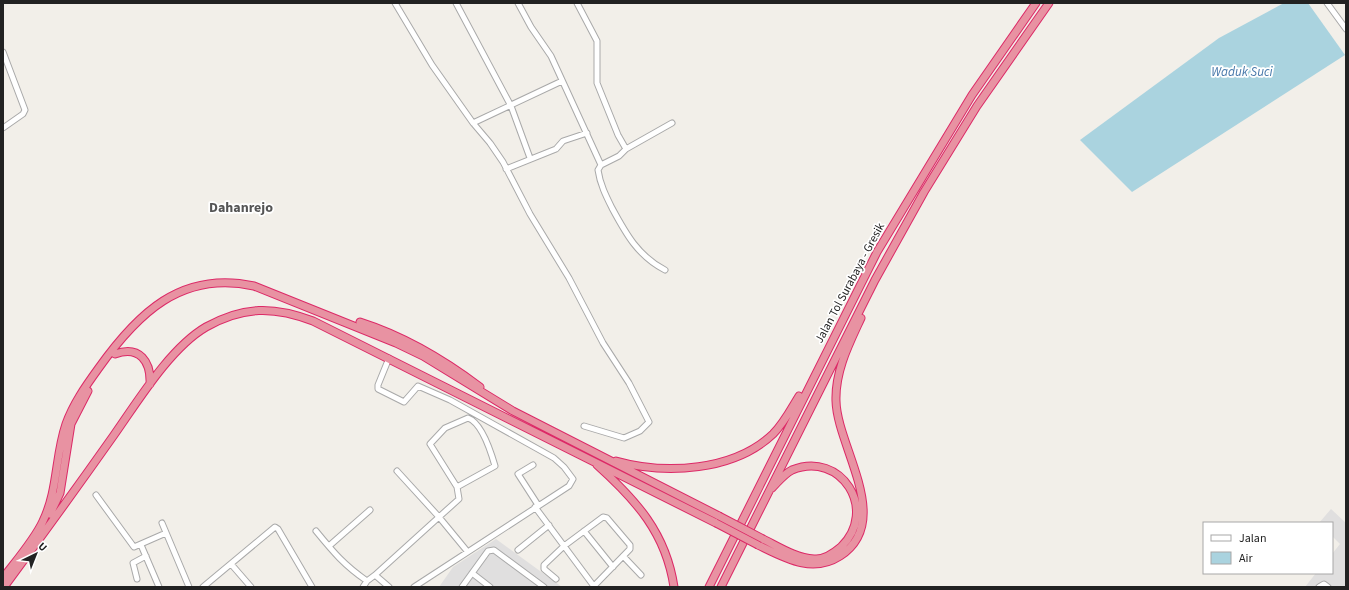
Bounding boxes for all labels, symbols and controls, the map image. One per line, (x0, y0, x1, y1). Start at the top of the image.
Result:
water label: Waduk Suci (1211, 63, 1274, 81)
district label: Dahanrejo (209, 198, 273, 218)
street label: Jalan Tol Surabaya - Gresik (811, 220, 889, 346)
legend (1203, 522, 1333, 574)
text: Jalan (1239, 530, 1266, 547)
north arrow (16, 534, 56, 574)
text: U (35, 539, 50, 555)
text: Air (1239, 550, 1253, 567)

